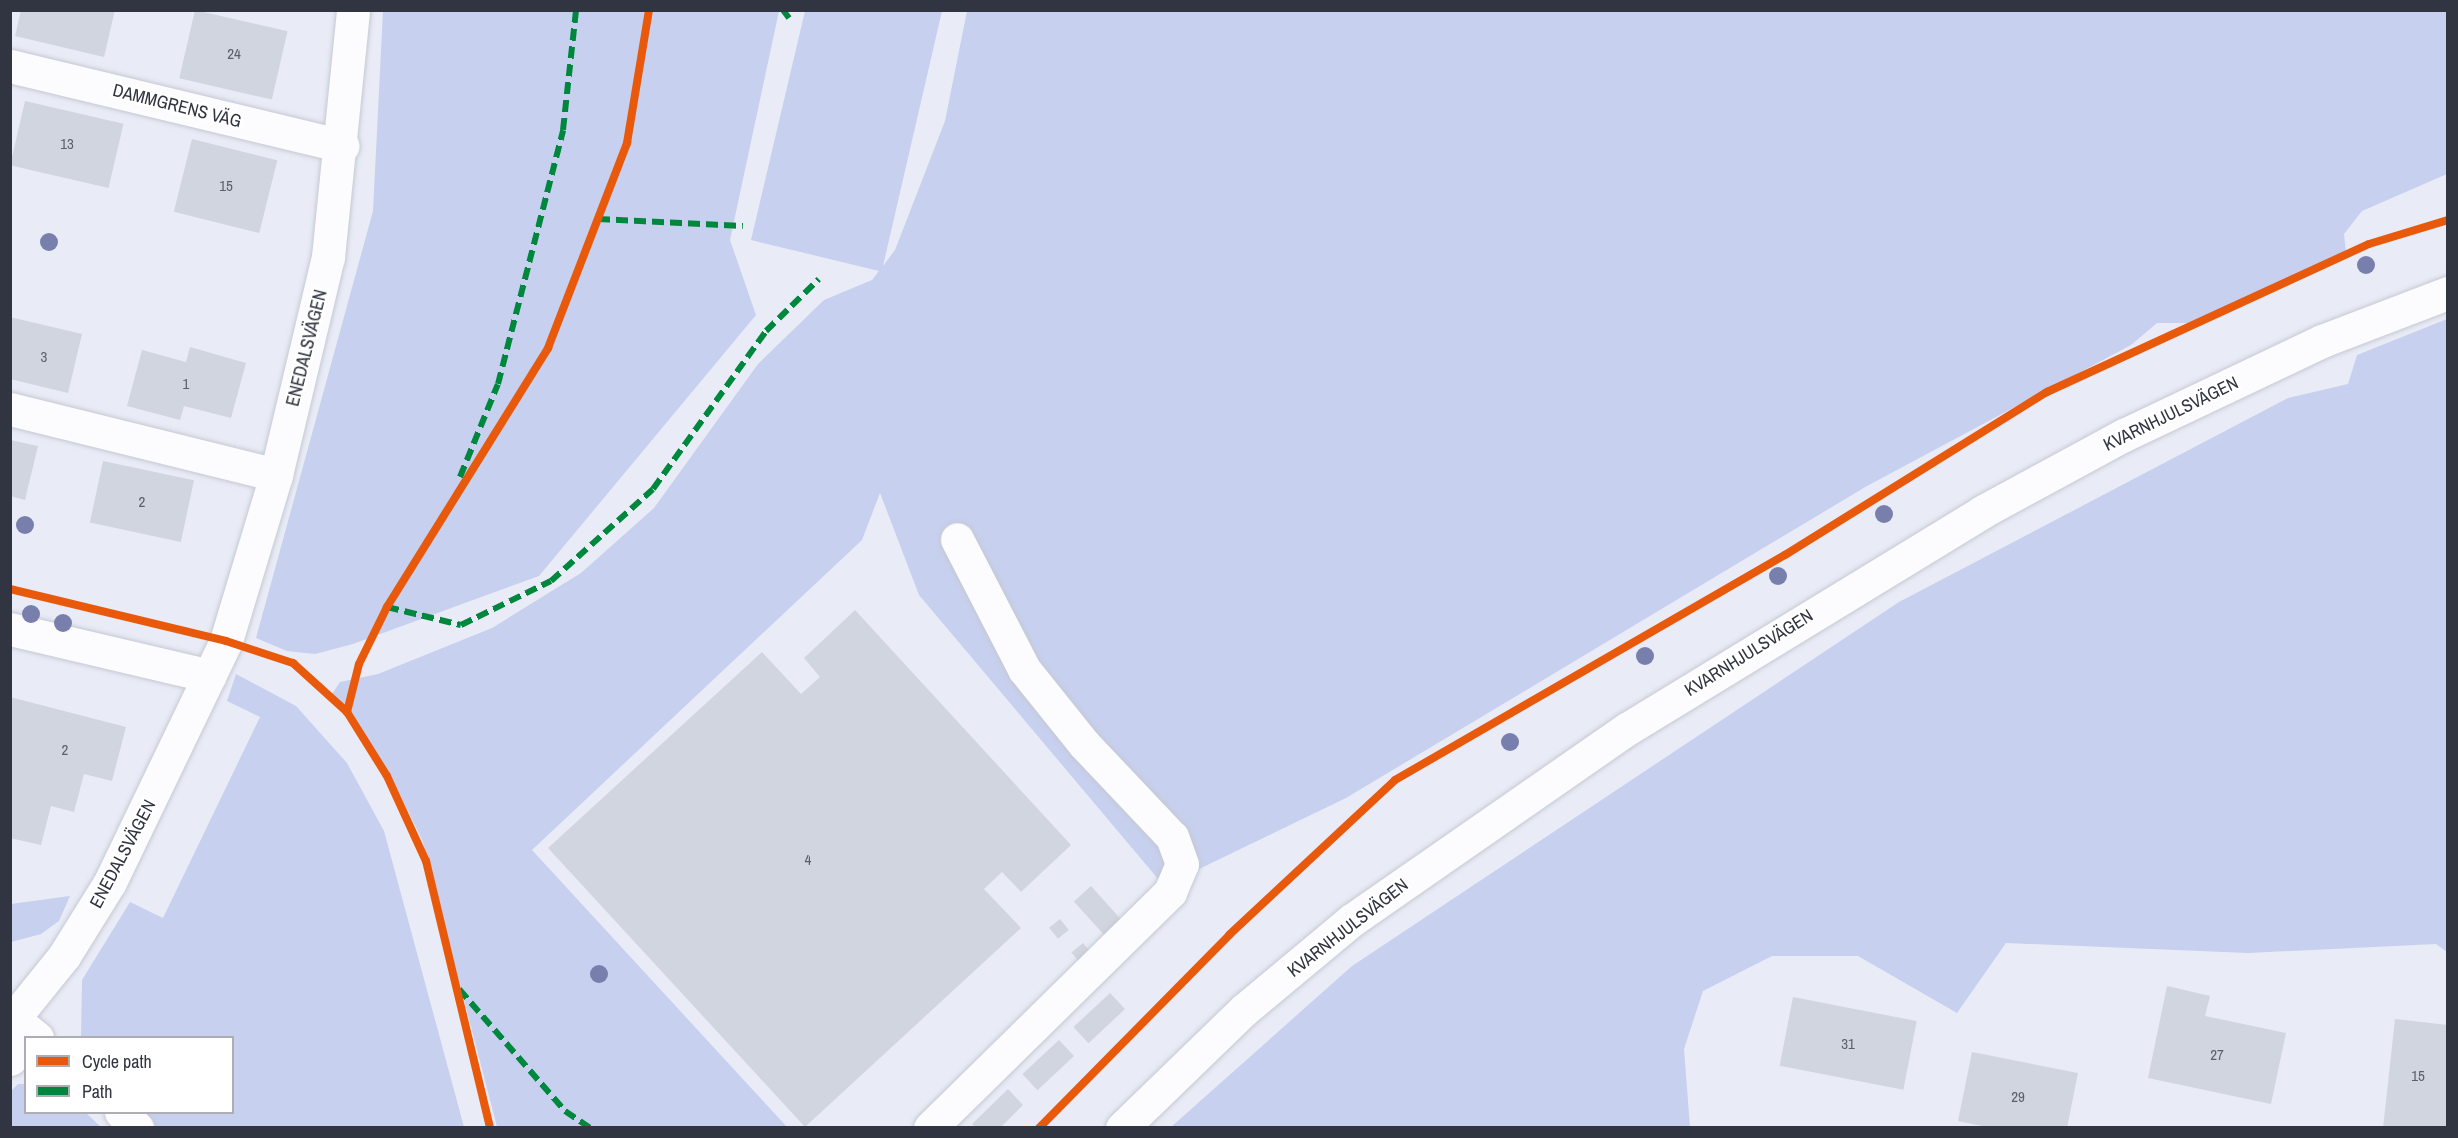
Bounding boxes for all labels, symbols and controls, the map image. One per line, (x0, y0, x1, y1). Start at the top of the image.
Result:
house number: 24 (227, 45, 241, 63)
street label: DAMMGRENS VÄG (110, 80, 244, 132)
house number: 13 (60, 135, 74, 153)
house number: 15 (219, 177, 233, 195)
street label: ENEDALSVÄGEN (282, 287, 332, 409)
house number: 3 (41, 348, 47, 366)
street label: KVARNHJULSVÄGEN (2100, 372, 2242, 456)
house number: 1 (183, 375, 189, 393)
house number: 2 (139, 493, 145, 511)
street label: KVARNHJULSVÄGEN (1681, 605, 1817, 701)
house number: 2 (62, 741, 68, 759)
street label: ENEDALSVÄGEN (85, 796, 161, 912)
house number: 4 (805, 851, 811, 869)
street label: KVARNHJULSVÄGEN (1283, 874, 1413, 982)
house number: 31 (1841, 1035, 1855, 1053)
legend (24, 1036, 234, 1114)
house number: 27 (2210, 1046, 2224, 1064)
text: Cycle path (82, 1049, 152, 1074)
house number: 15 (2411, 1067, 2425, 1085)
text: Path (82, 1079, 112, 1104)
house number: 29 (2011, 1088, 2025, 1106)

